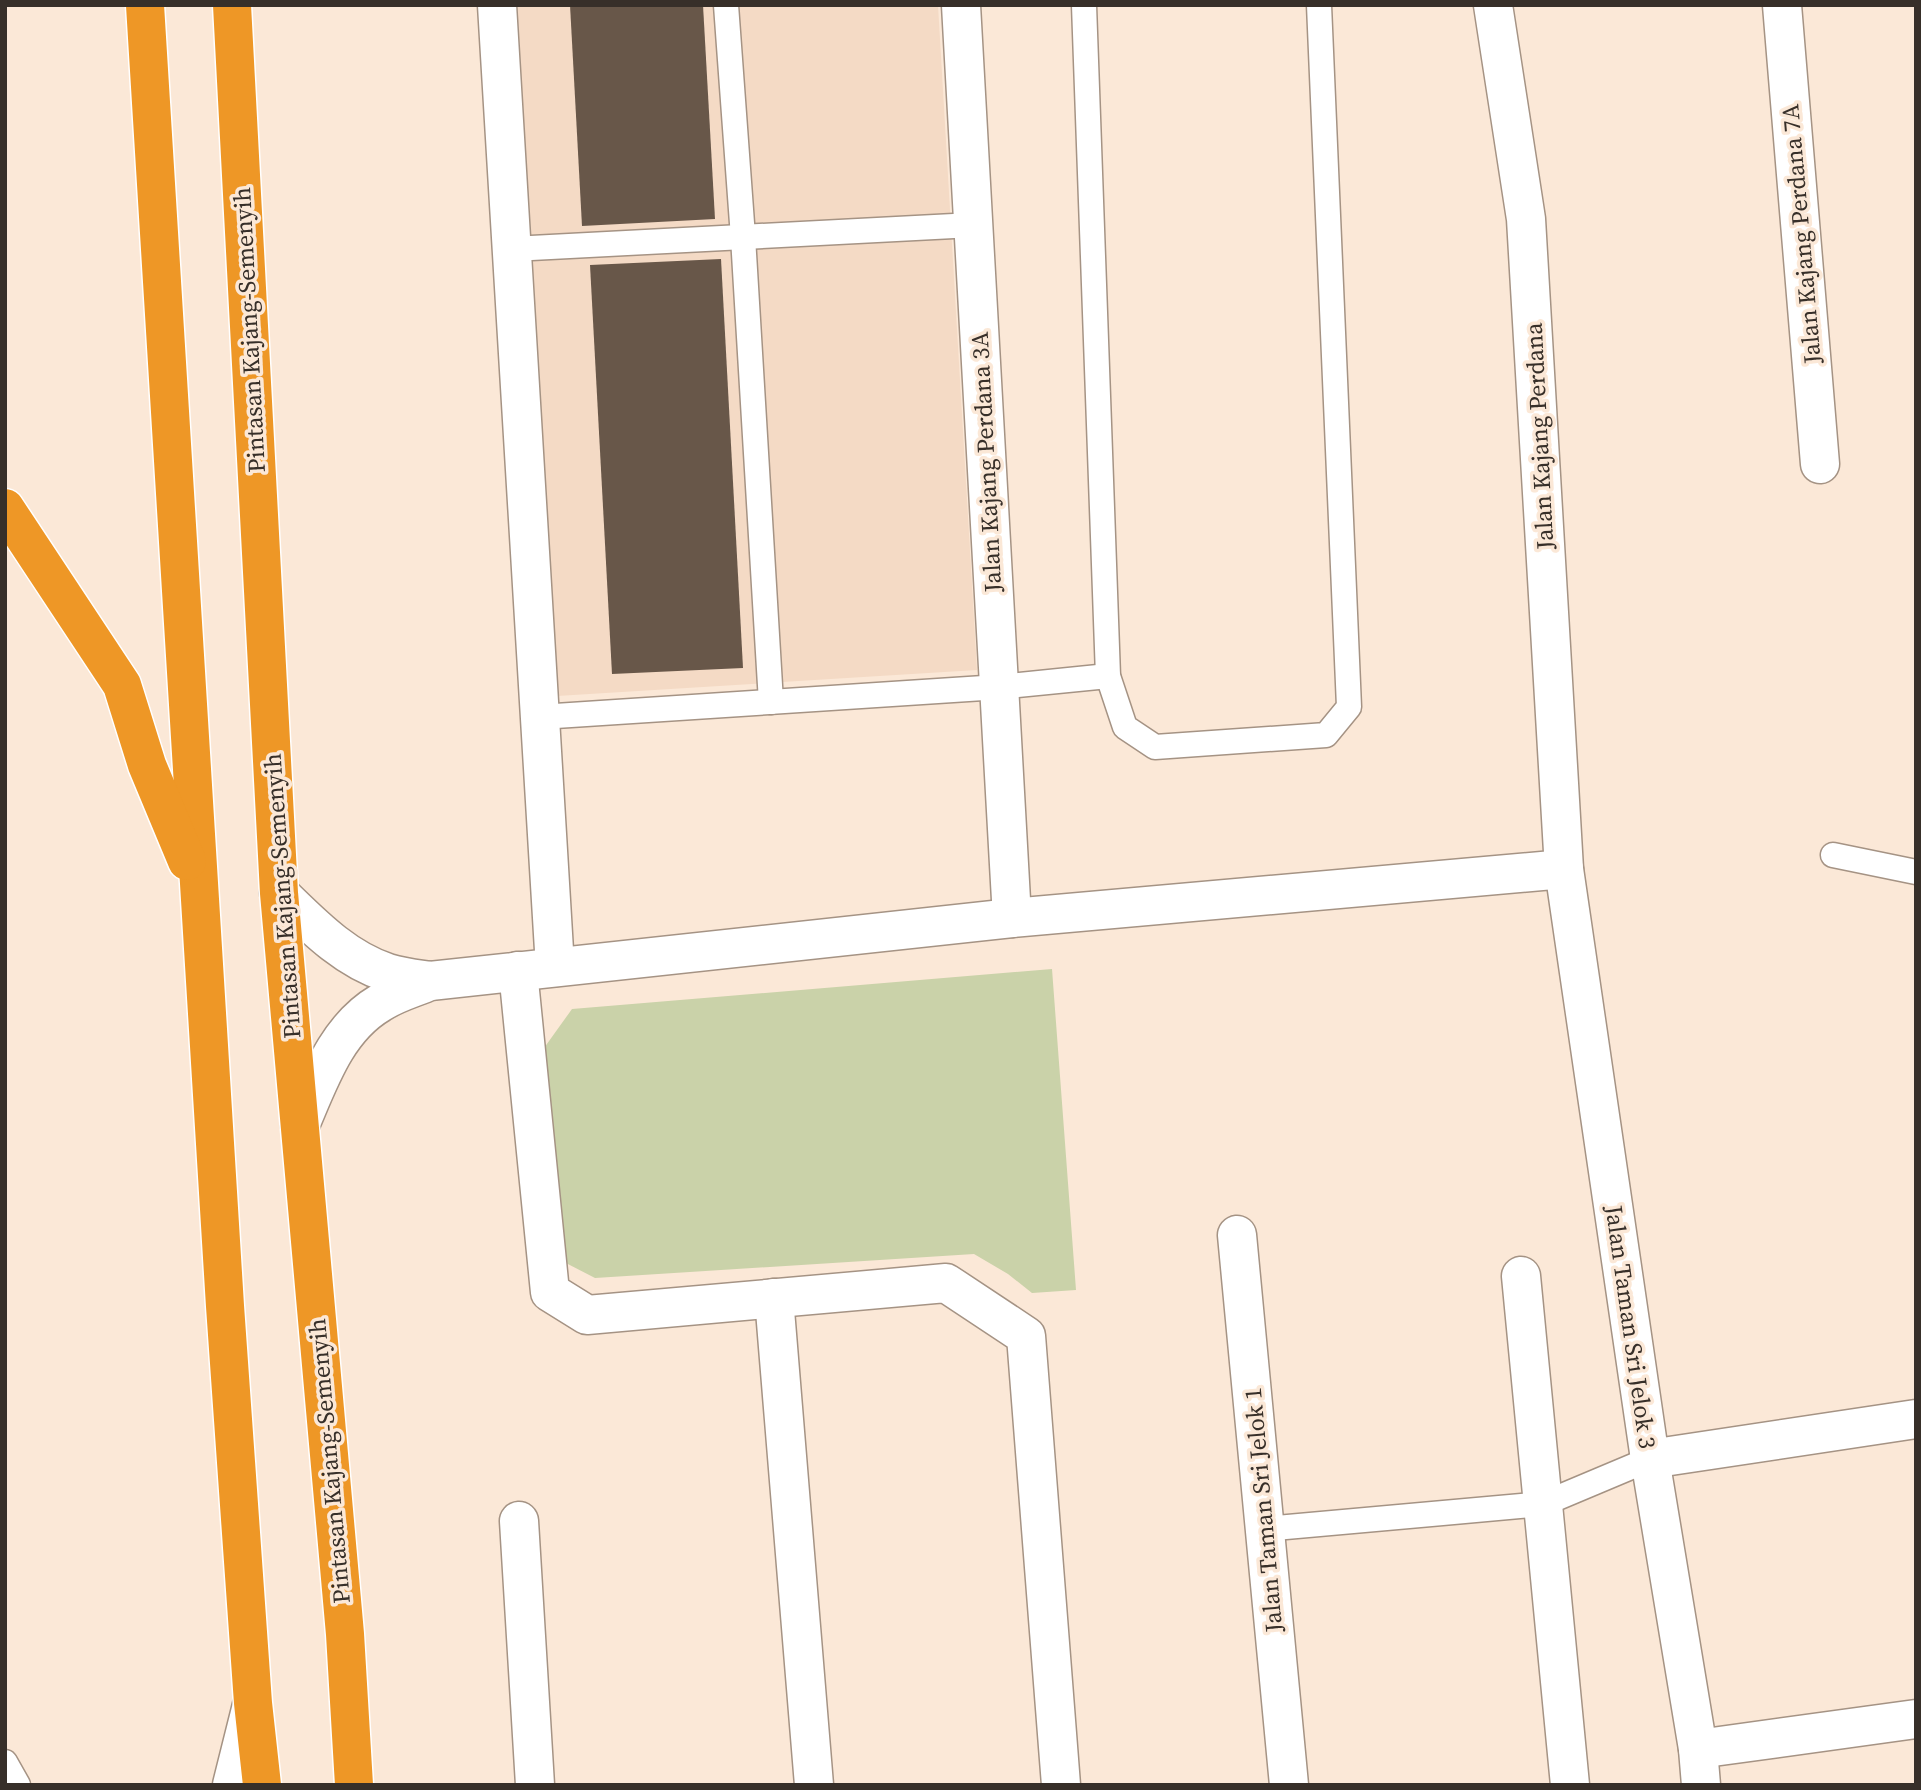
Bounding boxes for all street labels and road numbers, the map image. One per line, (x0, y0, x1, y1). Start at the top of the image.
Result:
street label: Jalan Kajang Perdana 7A (1773, 103, 1829, 366)
street label: Pintasan Kajang-Semenyih (225, 186, 273, 474)
street label: Jalan Kajang Perdana (1517, 321, 1561, 551)
street label: Jalan Kajang Perdana 3A (963, 331, 1009, 594)
street label: Pintasan Kajang-Semenyih (256, 752, 308, 1040)
street label: Jalan Taman Sri Jelok 3 (1597, 1202, 1664, 1451)
street label: Pintasan Kajang-Semenyih (300, 1317, 358, 1605)
street label: Jalan Taman Sri Jelok 1 (1236, 1386, 1290, 1635)

